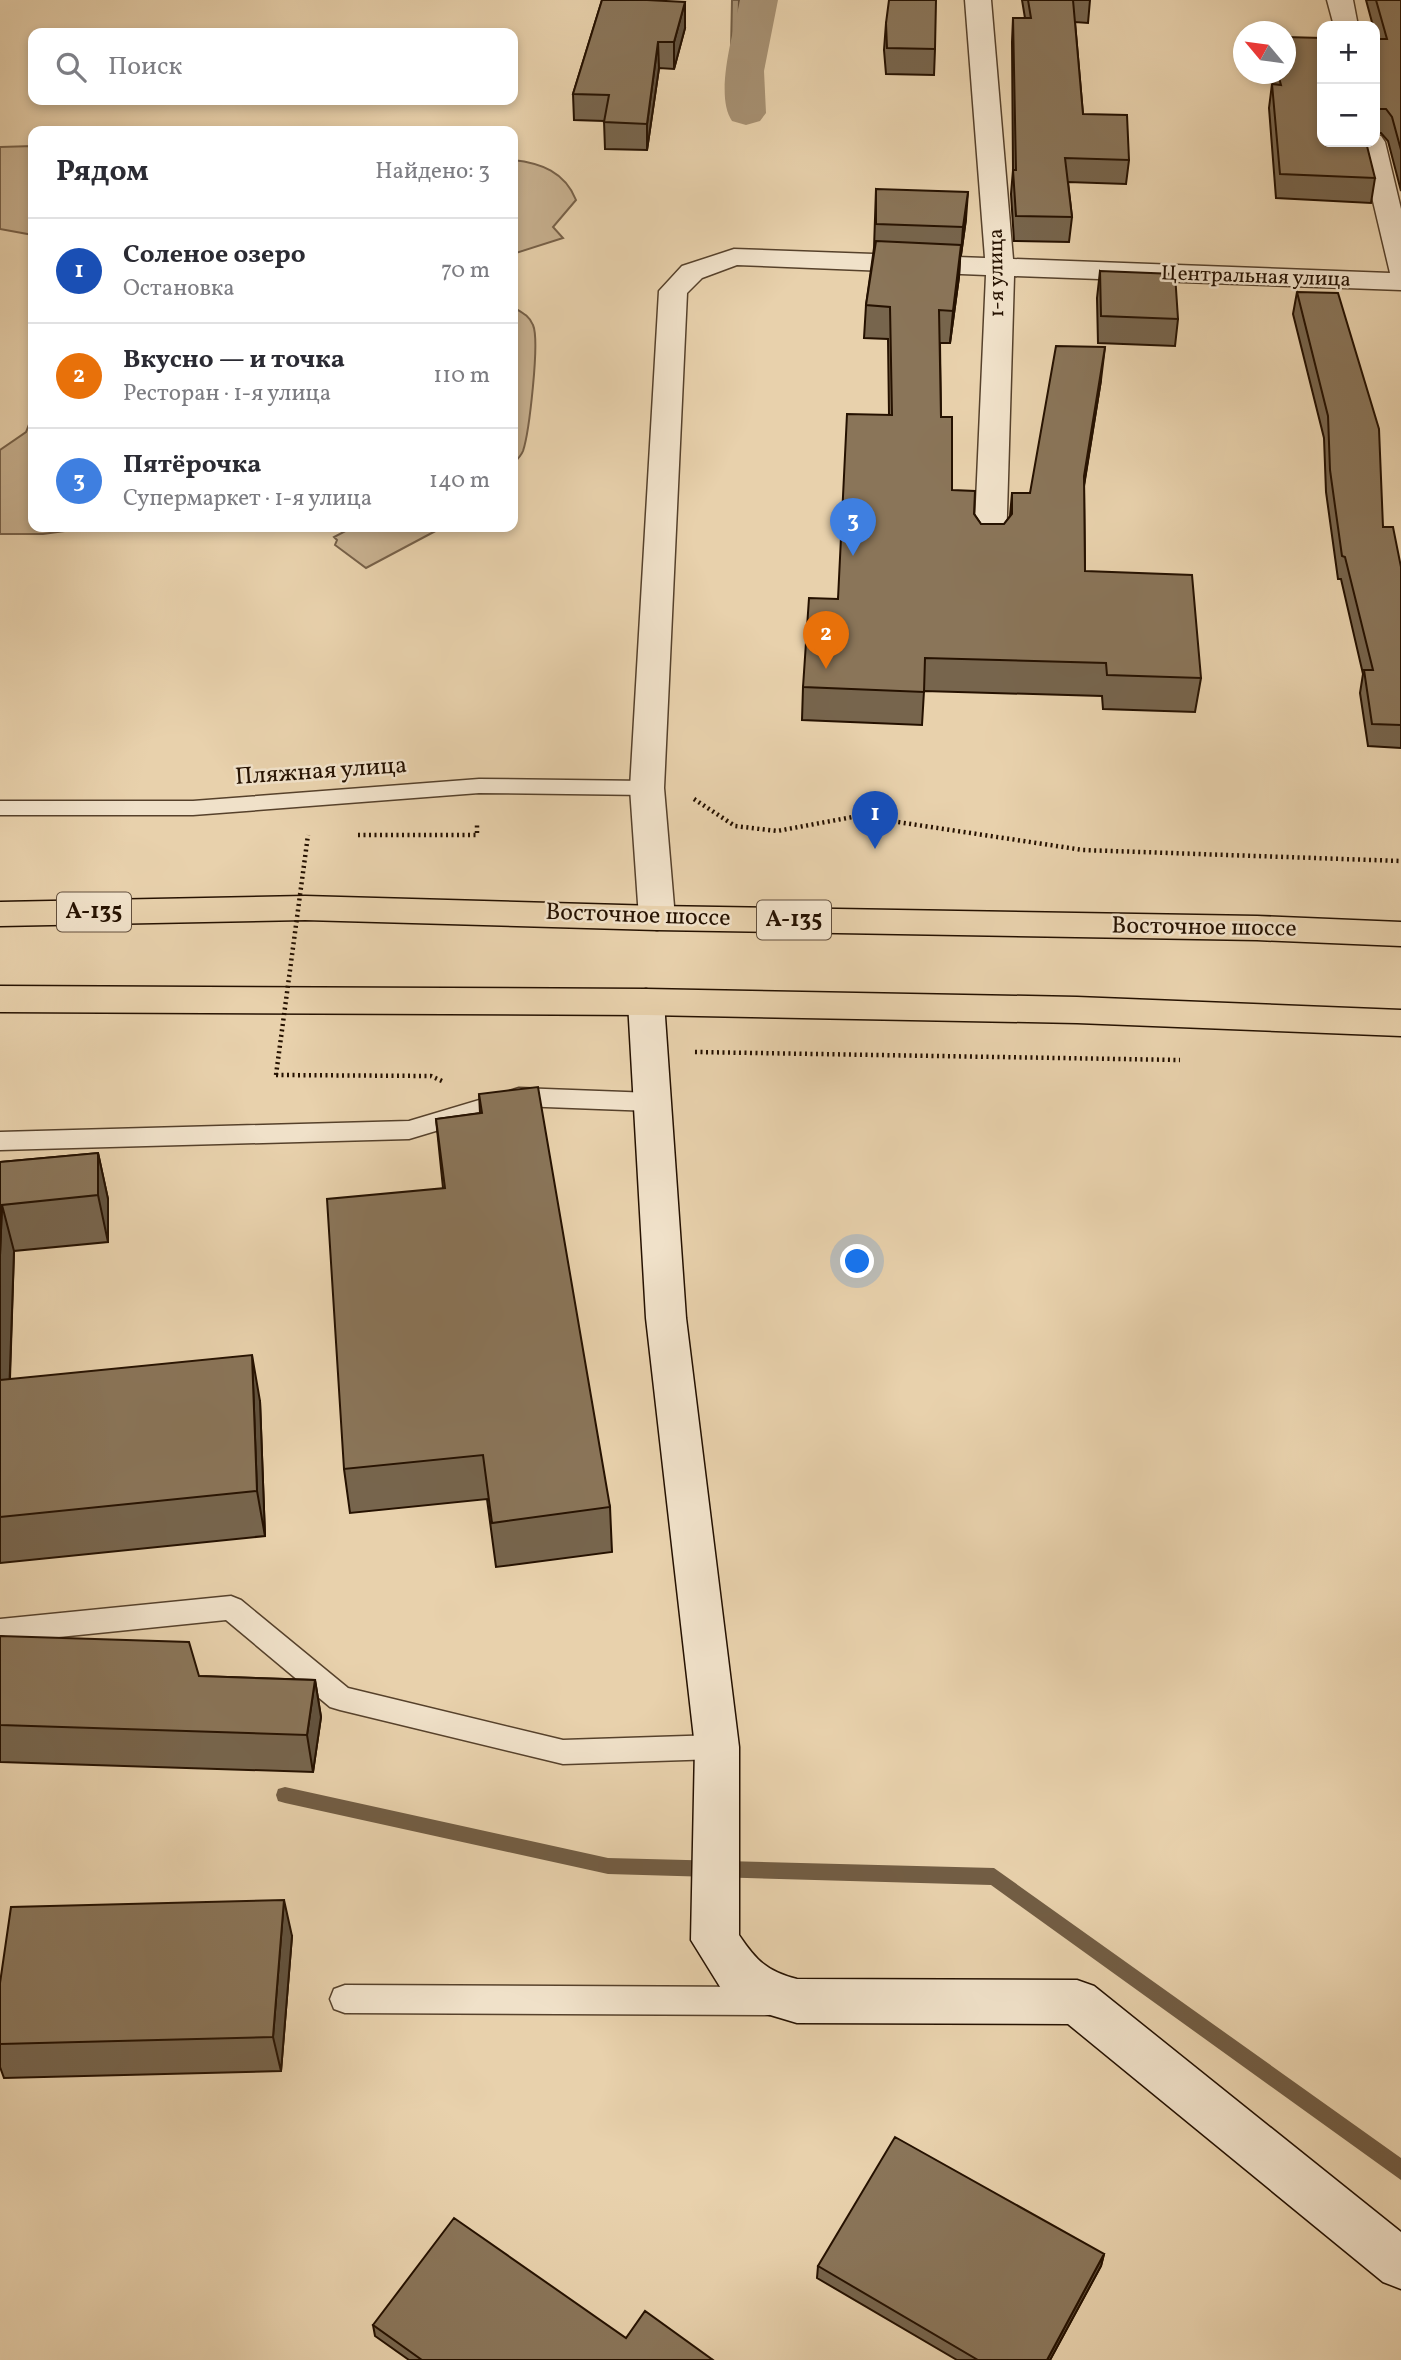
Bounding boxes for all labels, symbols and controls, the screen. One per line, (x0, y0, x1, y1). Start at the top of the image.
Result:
north arrow (1233, 21, 1296, 84)
map controls (1317, 21, 1380, 147)
button: + (1317, 21, 1380, 84)
search box (28, 28, 518, 105)
icon: search (52, 48, 90, 86)
text: Поиск (108, 49, 182, 85)
button: − (1317, 84, 1380, 147)
text: Рядом (56, 151, 149, 193)
text: Найдено: 3 (375, 156, 490, 188)
street label: 1-я улица (982, 228, 1012, 318)
text: Соленое озеро (123, 237, 306, 273)
text: 1 (74, 255, 84, 287)
text: 70 m (441, 255, 490, 287)
street label: Центральная улица (1161, 259, 1351, 295)
text: Остановка (123, 273, 235, 305)
text: Вкусно — и точка (123, 342, 345, 378)
text: 2 (73, 360, 85, 392)
text: 110 m (433, 360, 490, 392)
text: Ресторан · 1-я улица (123, 378, 331, 410)
text: Пятёрочка (123, 447, 261, 483)
text: 3 (73, 465, 85, 497)
text: 140 m (429, 465, 490, 497)
text: Супермаркет · 1-я улица (123, 483, 372, 515)
pin: 3 (830, 498, 876, 556)
pin: 2 (803, 611, 849, 669)
street label: Пляжная улица (234, 749, 408, 795)
pin: 1 (852, 791, 898, 849)
road number: А-135 (57, 892, 131, 931)
street label: Восточное шоссе (545, 896, 731, 936)
road number: А-135 (757, 900, 831, 939)
street label: Восточное шоссе (1111, 909, 1297, 947)
your location (840, 1244, 874, 1278)

